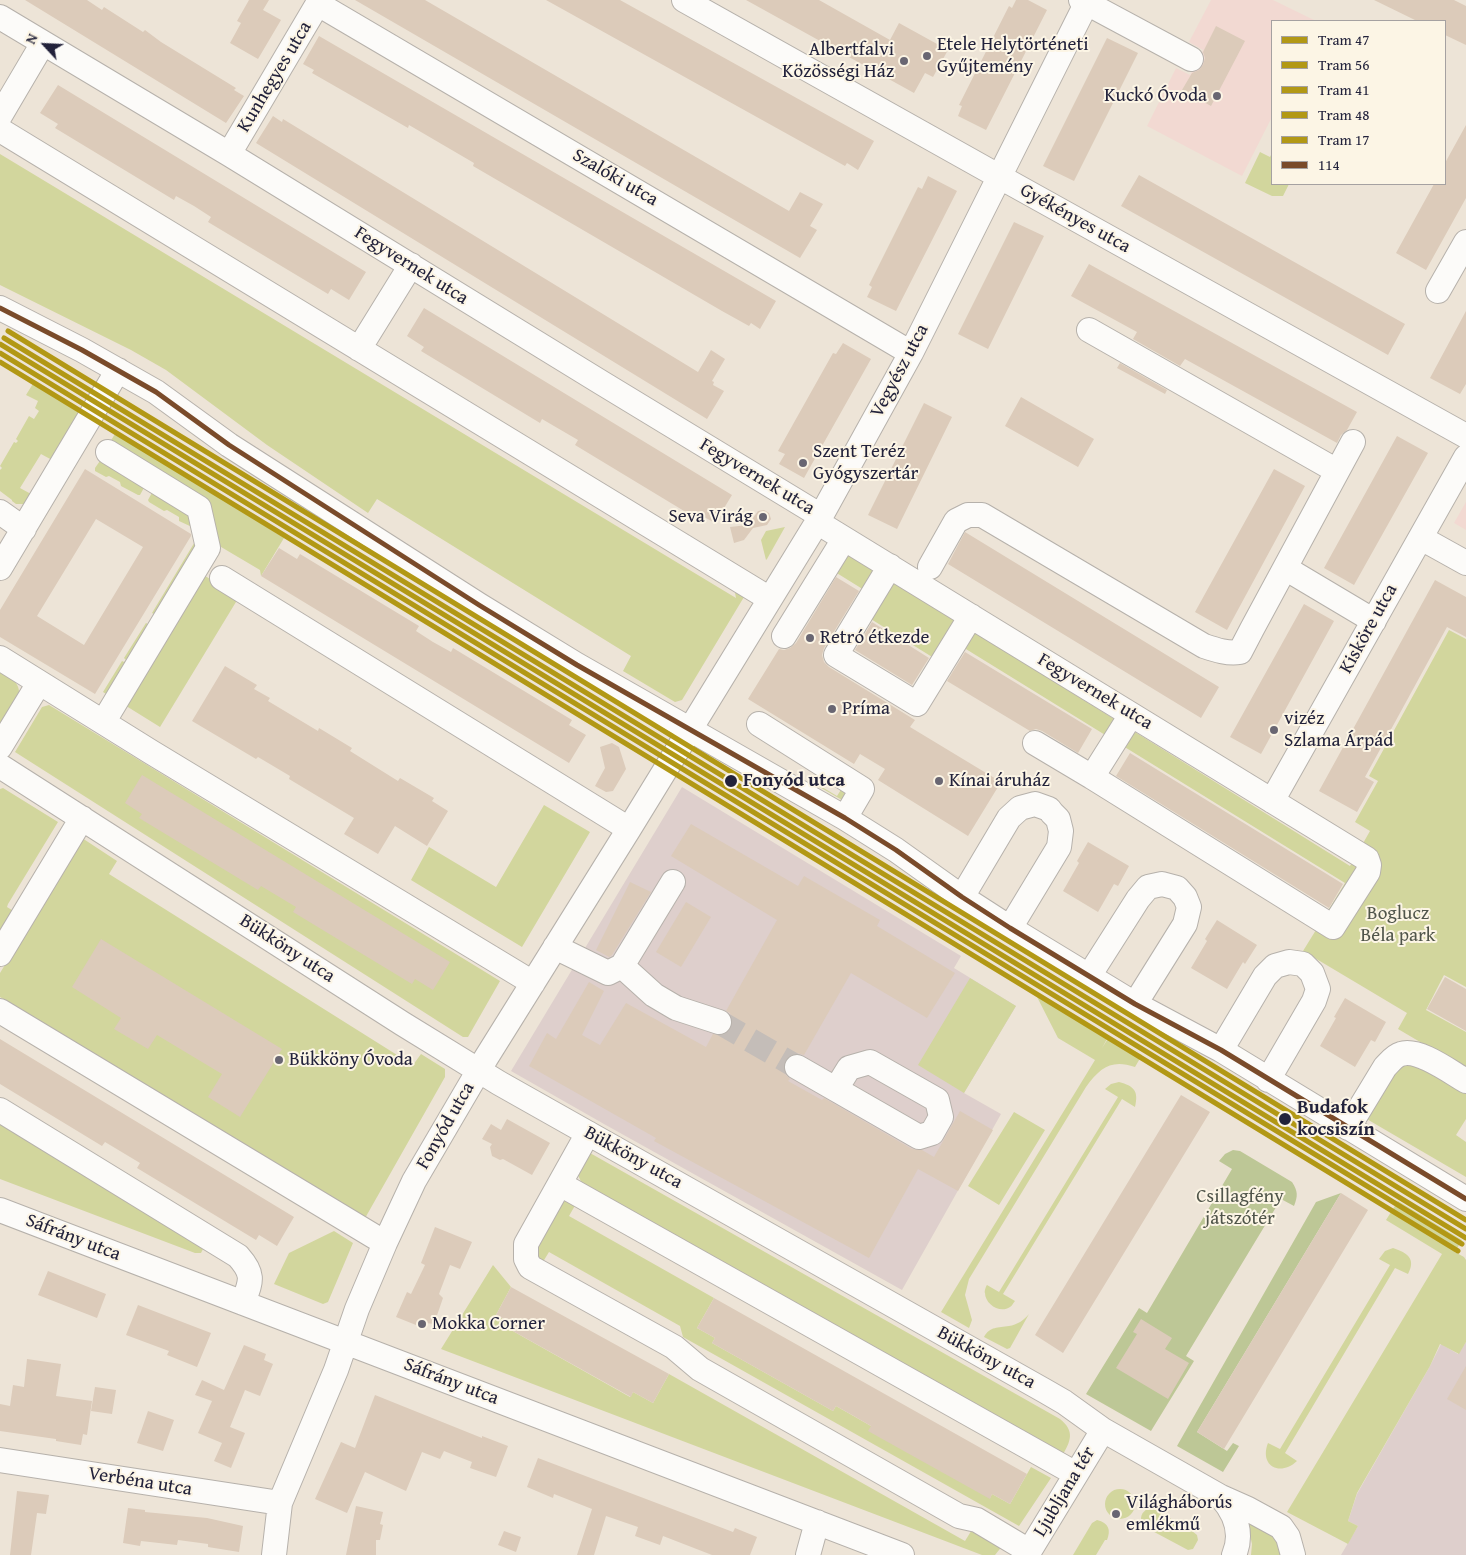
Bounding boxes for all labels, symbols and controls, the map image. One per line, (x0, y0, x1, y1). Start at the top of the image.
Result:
street label: Kunhegyes utca (233, 17, 317, 137)
north arrow (20, 20, 70, 70)
legend (1271, 20, 1446, 185)
text: Tram 47 (1318, 29, 1370, 50)
text: N (20, 30, 42, 47)
place label: Etele Helytörténeti Gyűjtemény (937, 34, 1088, 78)
place label: Albertfalvi Közösségi Ház (782, 39, 894, 83)
marker: Etele Helytörténeti Gyűjtemény (921, 50, 933, 62)
text: Tram 56 (1318, 54, 1370, 75)
marker: Albertfalvi Közösségi Ház (898, 55, 910, 67)
text: Tram 41 (1318, 79, 1370, 100)
place label: Kuckó Óvoda (1104, 85, 1207, 107)
marker: Kuckó Óvoda (1211, 90, 1223, 102)
text: Tram 48 (1318, 104, 1370, 125)
text: Tram 17 (1318, 129, 1370, 150)
street label: Szalóki utca (568, 144, 662, 212)
text: 114 (1318, 154, 1340, 175)
street label: Gyékényes utca (1016, 179, 1134, 259)
street label: Fegyvernek utca (350, 222, 472, 310)
street label: Vegyész utca (866, 320, 934, 422)
street label: Fegyvernek utca (695, 434, 819, 520)
place label: Szent Teréz Gyógyszertár (813, 441, 918, 485)
marker: Szent Teréz Gyógyszertár (797, 457, 809, 469)
place label: Seva Virág (669, 506, 753, 528)
marker: Seva Virág (757, 511, 769, 523)
street label: Kisköre utca (1335, 580, 1403, 678)
place label: Retró étkezde (820, 627, 929, 649)
marker: Retró étkezde (804, 632, 816, 644)
street label: Fegyvernek utca (1033, 649, 1157, 735)
place label: Príma (842, 698, 890, 720)
marker: Príma (826, 703, 838, 715)
place label: vizéz Szlama Árpád (1284, 708, 1393, 752)
marker: vizéz Szlama Árpád (1268, 724, 1280, 736)
place label: Fonyód utca (743, 770, 845, 792)
place label: Kínai áruház (949, 770, 1050, 792)
marker: Fonyód utca (723, 773, 739, 789)
marker: Kínai áruház (933, 775, 945, 787)
park label: Boglucz Béla park (1361, 903, 1435, 947)
street label: Bükköny utca (235, 910, 339, 988)
place label: Bükköny Óvoda (289, 1049, 413, 1071)
marker: Bükköny Óvoda (273, 1054, 285, 1066)
street label: Fonyód utca (412, 1078, 480, 1174)
place label: Budafok kocsiszín (1297, 1097, 1375, 1141)
marker: Budafok kocsiszín (1277, 1111, 1293, 1127)
street label: Bükköny utca (580, 1122, 686, 1194)
park label: Csillagfény játszótér (1196, 1186, 1284, 1230)
street label: Sáfrány utca (22, 1209, 124, 1267)
place label: Mokka Corner (432, 1313, 545, 1335)
marker: Mokka Corner (416, 1318, 428, 1330)
street label: Bükköny utca (933, 1322, 1039, 1394)
street label: Sáfrány utca (400, 1353, 502, 1411)
street label: Ljubljana tér (1029, 1443, 1101, 1541)
street label: Verbéna utca (86, 1463, 194, 1501)
place label: Világháborús emlékmű (1126, 1492, 1232, 1536)
marker: Világháborús emlékmű (1110, 1508, 1122, 1520)

